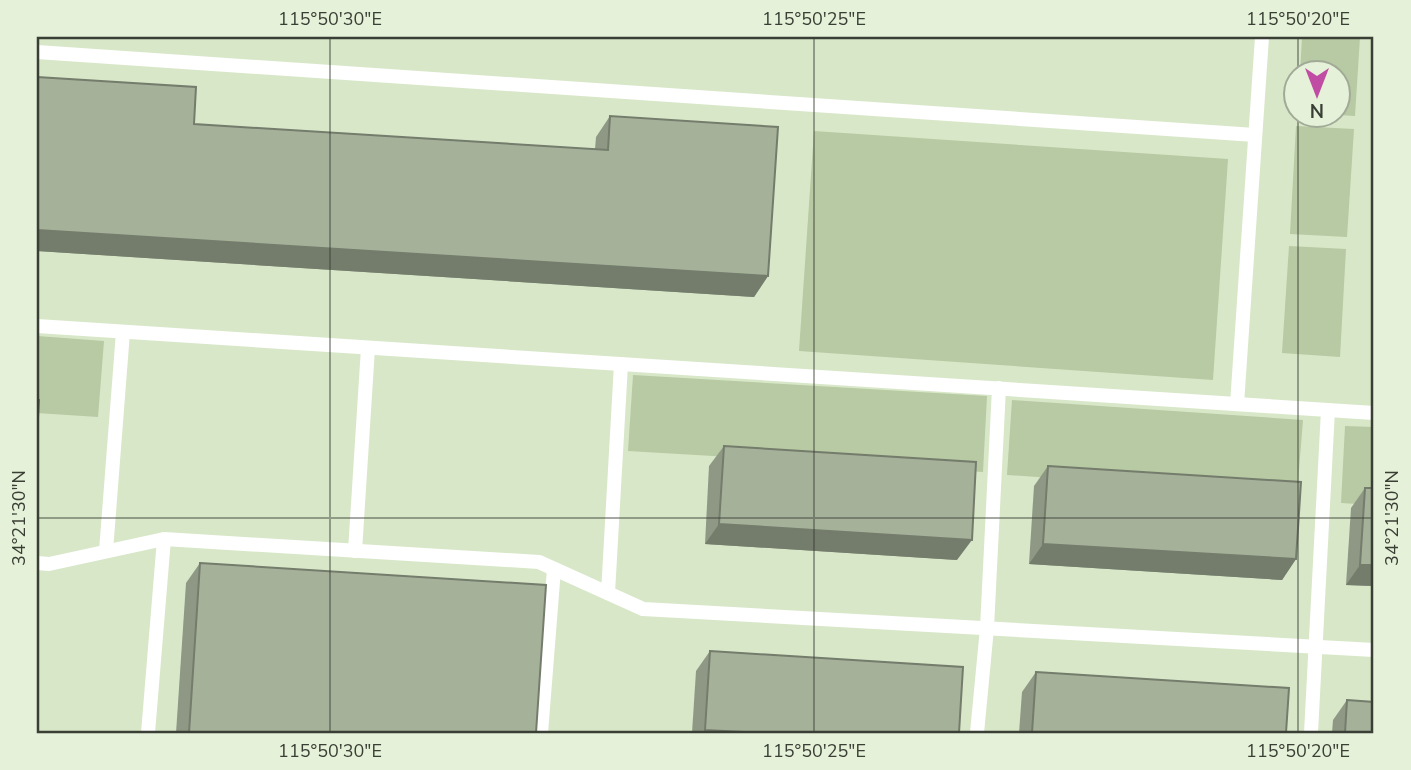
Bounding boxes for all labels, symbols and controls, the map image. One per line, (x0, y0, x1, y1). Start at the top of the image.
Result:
text: 115°50'30"E (278, 7, 382, 31)
text: 115°50'25"E (762, 7, 866, 31)
text: 115°50'20"E (1246, 7, 1350, 31)
north arrow (1282, 60, 1352, 130)
text: N (1310, 97, 1324, 123)
text: 34°21'30"N (7, 470, 31, 566)
text: 34°21'30"N (1380, 470, 1404, 566)
text: 115°50'30"E (278, 739, 382, 763)
text: 115°50'25"E (762, 739, 866, 763)
text: 115°50'20"E (1246, 739, 1350, 763)

